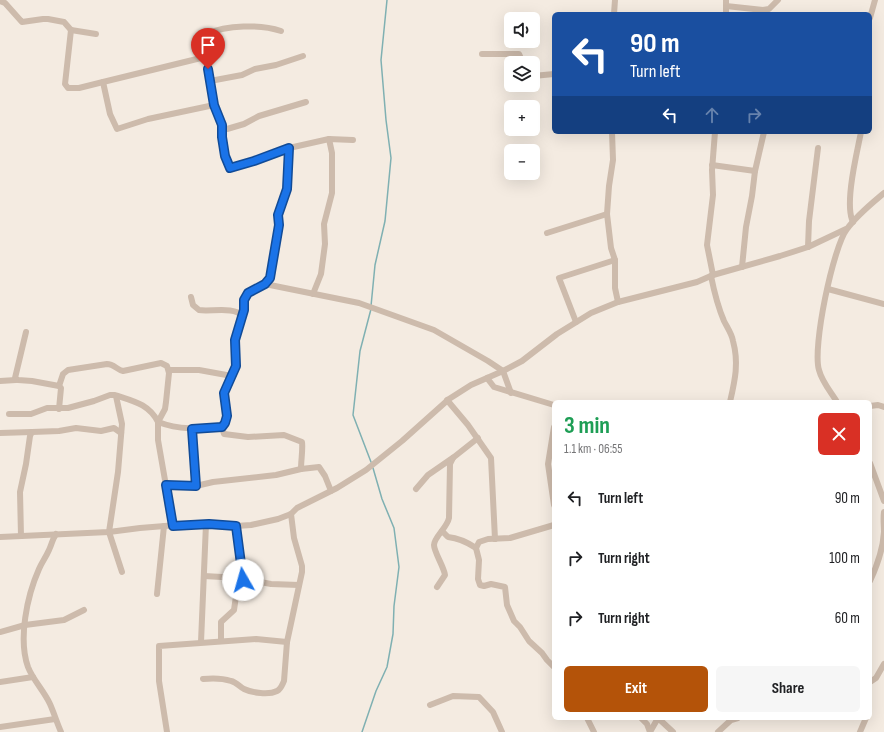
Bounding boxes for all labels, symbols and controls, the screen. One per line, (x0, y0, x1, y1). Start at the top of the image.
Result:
map controls (504, 12, 540, 180)
button: sound (504, 12, 540, 48)
text: 90 m (630, 27, 680, 60)
pin (191, 28, 225, 69)
icon: left (564, 28, 616, 80)
icon: arrive (197, 34, 219, 56)
button: layers (504, 56, 540, 92)
text: Turn left (630, 61, 681, 82)
button: + (504, 100, 540, 136)
icon: left (659, 104, 681, 126)
icon: ahead (701, 104, 723, 126)
icon: right (743, 104, 765, 126)
button: − (504, 144, 540, 180)
text: 3 min (564, 411, 610, 440)
button: close (818, 413, 860, 455)
text: 1.1 km · 06:55 (564, 441, 623, 457)
icon: left (564, 487, 586, 509)
text: Turn left (598, 489, 643, 508)
text: 90 m (835, 489, 860, 508)
icon: right (564, 547, 586, 569)
text: Turn right (598, 549, 650, 568)
text: 100 m (829, 549, 860, 568)
position arrow (222, 559, 264, 601)
icon: right (564, 607, 586, 629)
text: Turn right (598, 609, 650, 628)
text: 60 m (835, 609, 860, 628)
button: Exit (564, 666, 708, 712)
button: Share (716, 666, 860, 712)

